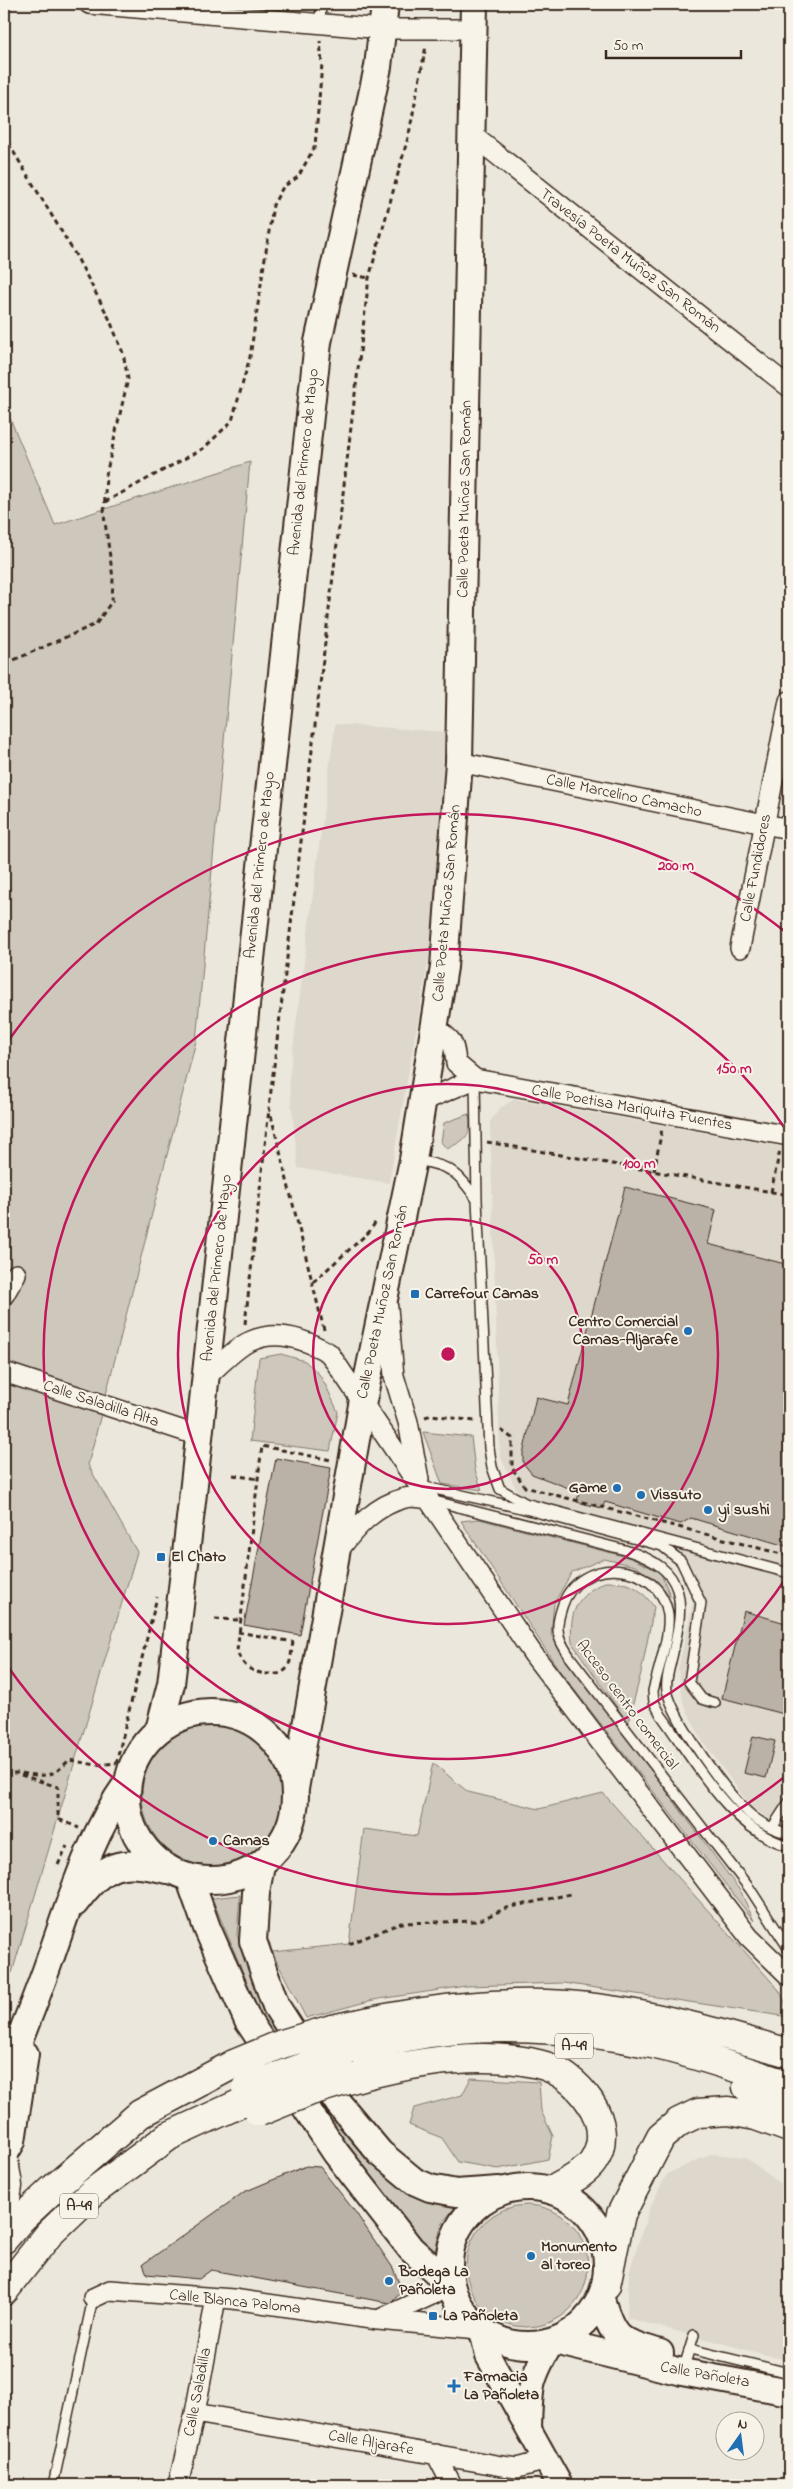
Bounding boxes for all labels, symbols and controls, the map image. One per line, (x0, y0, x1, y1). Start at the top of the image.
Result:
scale bar (606, 28, 740, 60)
text: 50 m (613, 35, 644, 57)
street label: Travesía Poeta Muñoz San Román (534, 183, 726, 340)
street label: Avenida del Primero de Mayo (282, 367, 326, 557)
street label: Calle Poeta Muñoz San Román (451, 400, 479, 598)
street label: Calle Marcelino Camacho (544, 768, 704, 824)
street label: Avenida del Primero de Mayo (238, 770, 282, 960)
street label: Calle Poeta Muñoz San Román (426, 803, 468, 1003)
street label: Calle Fundidores (734, 812, 778, 924)
text: 200 m (657, 855, 694, 877)
text: 150 m (716, 1058, 752, 1080)
street label: Calle Poetisa Mariquita Fuentes (530, 1078, 734, 1138)
text: 100 m (622, 1153, 656, 1175)
street label: Avenida del Primero de Mayo (195, 1173, 239, 1363)
street label: Calle Poeta Muñoz San Román (351, 1203, 415, 1401)
text: 50 m (528, 1249, 559, 1271)
place label: Carrefour Camas (425, 1282, 539, 1306)
marker: Carrefour Camas (409, 1288, 421, 1300)
place label: Centro Comercial Camas-Aljarafe (569, 1310, 679, 1352)
marker: Centro Comercial Camas-Aljarafe (682, 1325, 694, 1337)
centre of rings (439, 1345, 457, 1363)
street label: Calle Saladilla Alta (40, 1374, 162, 1434)
place label: Game (569, 1476, 608, 1500)
marker: Game (611, 1482, 623, 1494)
place label: Vissuto (650, 1483, 701, 1507)
marker: Vissuto (635, 1489, 647, 1501)
place label: yi sushi (718, 1498, 770, 1523)
marker: yi sushi (702, 1504, 714, 1516)
place label: El Chato (171, 1545, 226, 1569)
marker: El Chato (155, 1551, 167, 1563)
street label: Acceso centro comercial (570, 1635, 684, 1775)
place label: Camas (223, 1829, 270, 1853)
marker: Camas (207, 1835, 219, 1847)
road number: A-49 (555, 2034, 593, 2058)
road number: A-49 (60, 2194, 98, 2218)
place label: Monumento al toreo (541, 2235, 617, 2277)
marker: Monumento al toreo (525, 2250, 537, 2262)
place label: Bodega La Pañoleta (398, 2260, 469, 2302)
marker: Bodega La Pañoleta (383, 2275, 395, 2287)
street label: Calle Blanca Paloma (168, 2283, 302, 2321)
place label: La Pañoleta (443, 2304, 518, 2328)
marker: La Pañoleta (427, 2310, 439, 2322)
street label: Calle Saladilla (178, 2345, 218, 2439)
street label: Calle Pañoleta (658, 2355, 752, 2395)
place label: Farmacia La Pañoleta (463, 2365, 539, 2407)
marker: Farmacia La Pañoleta (448, 2380, 460, 2392)
north arrow (716, 2412, 766, 2462)
text: N (736, 2414, 750, 2436)
street label: Calle Aljarafe (326, 2424, 417, 2462)

